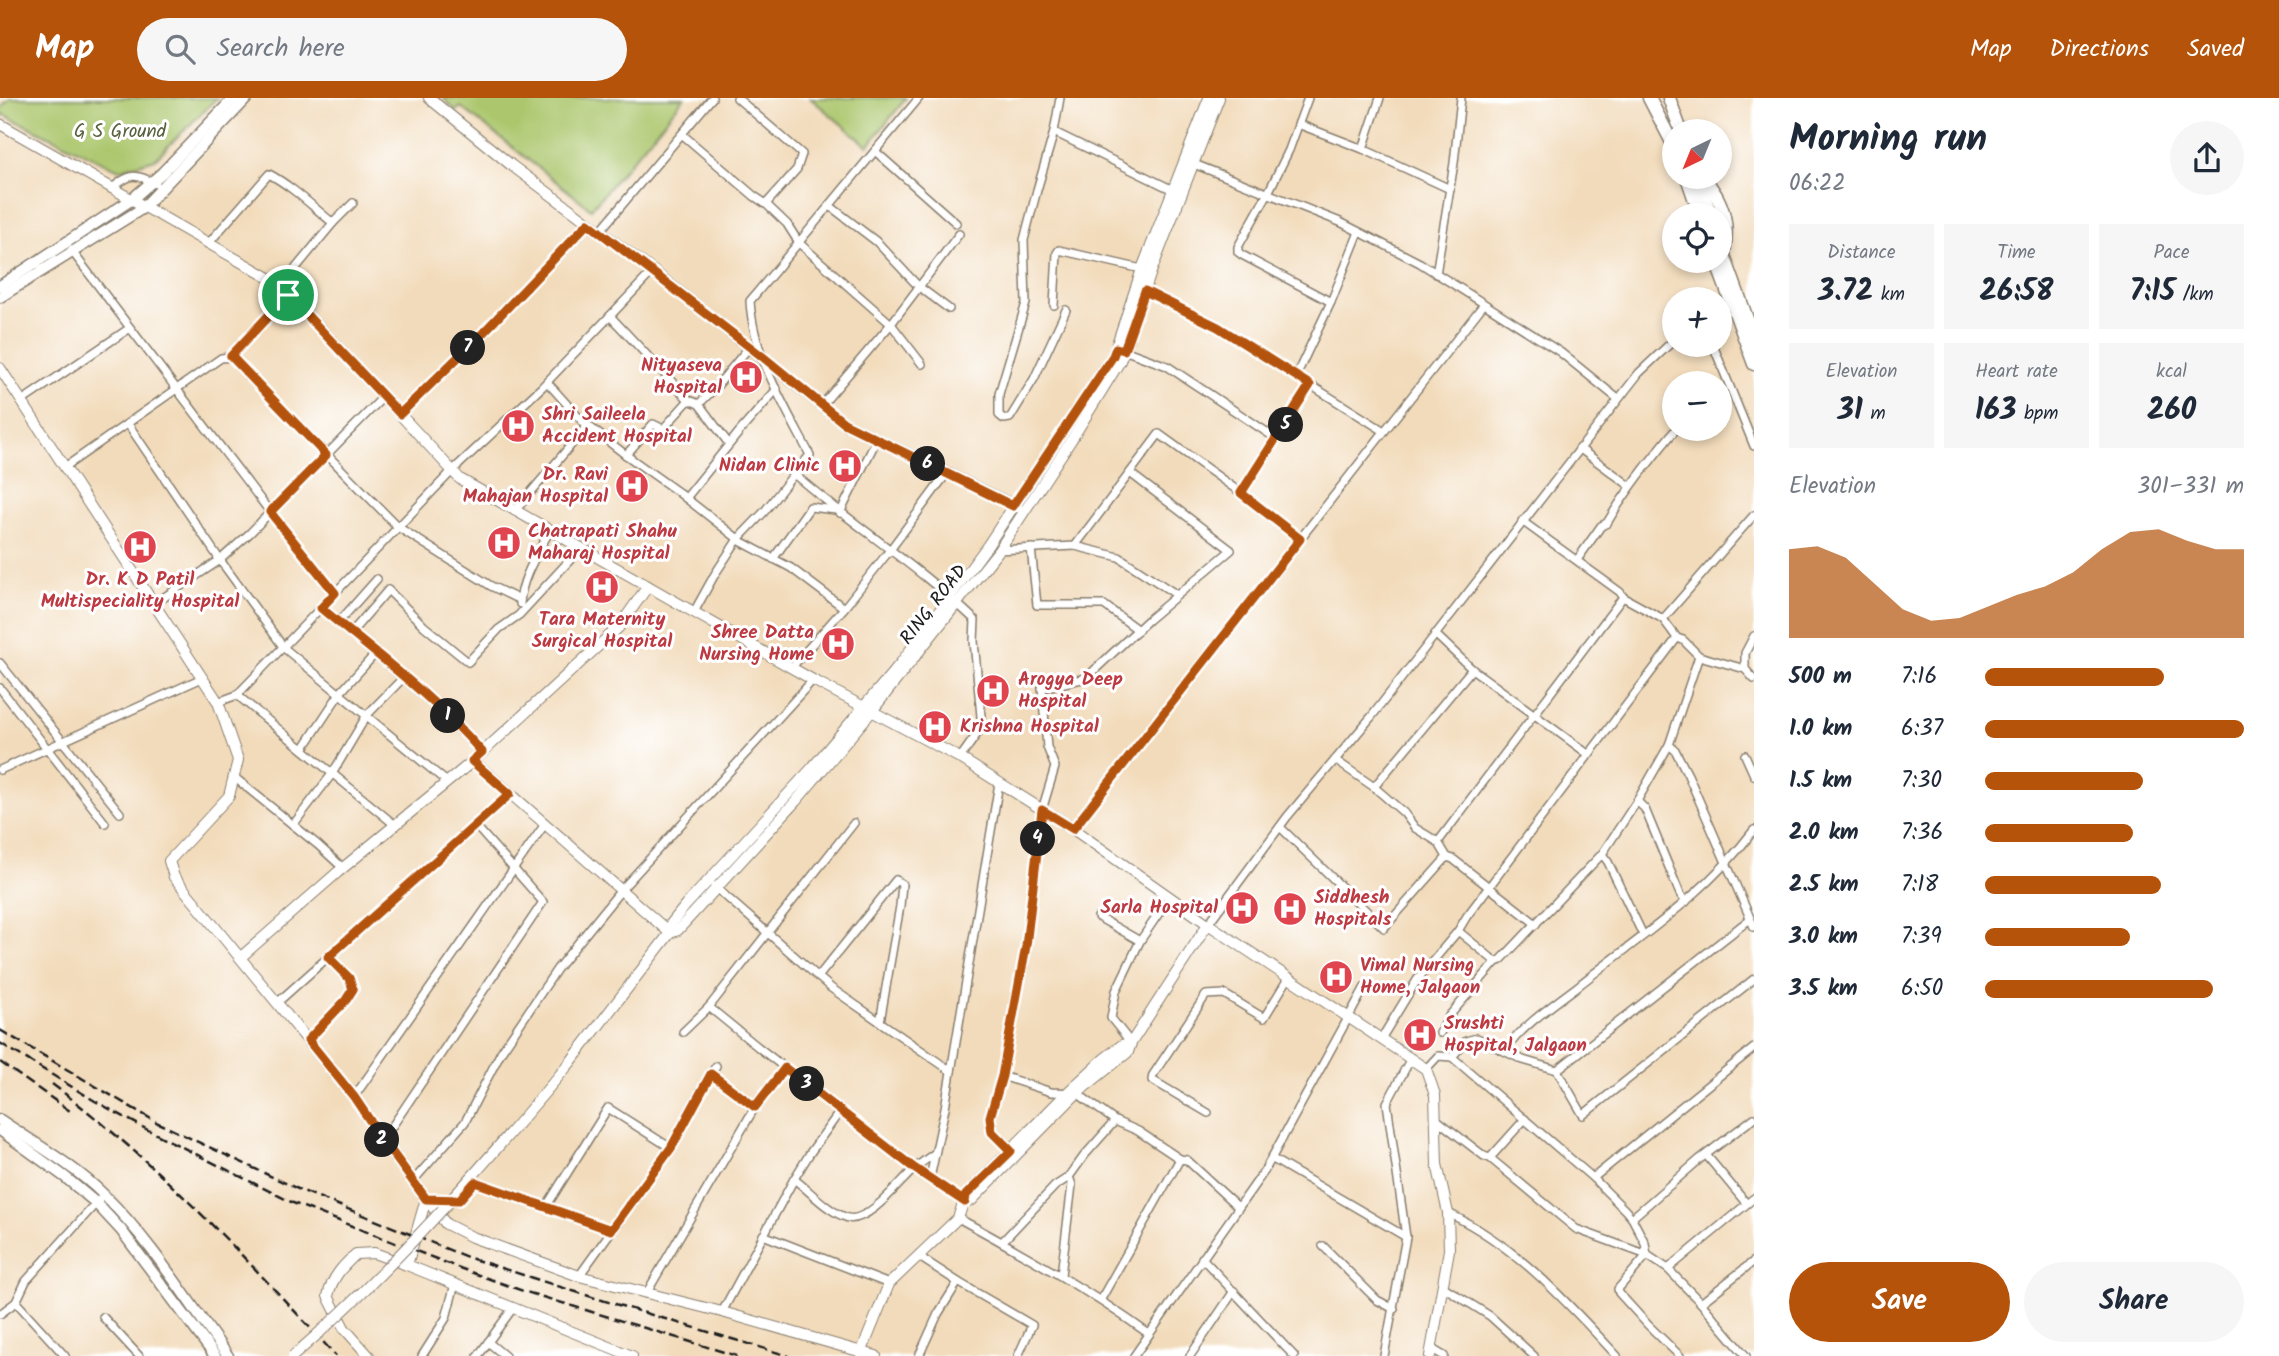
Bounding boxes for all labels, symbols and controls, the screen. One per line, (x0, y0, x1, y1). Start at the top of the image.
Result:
search box (137, 18, 627, 81)
text: Map (35, 23, 95, 76)
text: Search here (217, 28, 345, 70)
icon: search (161, 30, 199, 68)
text: Map (1970, 30, 2012, 69)
text: Directions (2050, 30, 2149, 69)
text: Saved (2187, 30, 2244, 69)
text: Morning run (1789, 110, 1987, 170)
park label: G S Ground (74, 117, 167, 147)
north arrow (1662, 119, 1732, 189)
map controls (1662, 119, 1732, 441)
button: share (2170, 121, 2244, 195)
text: 06:22 (1789, 166, 1846, 202)
button: locate (1662, 203, 1732, 273)
text: Distance (1827, 238, 1896, 268)
text: Time (1997, 238, 2036, 268)
text: Pace (2153, 238, 2190, 268)
pin (258, 265, 318, 325)
text: 3.72 (1818, 268, 1873, 316)
text: 26:58 (1979, 268, 2054, 316)
text: 7:15 (2129, 268, 2175, 316)
icon: arrive (269, 276, 307, 314)
text: km (1873, 280, 1905, 310)
text: /km (2175, 280, 2214, 310)
button: + (1662, 287, 1732, 357)
pin: 7 (450, 330, 486, 366)
text: 7 (463, 332, 472, 362)
place label: Nityaseva Hospital (641, 351, 723, 403)
text: Elevation (1826, 357, 1897, 387)
text: Heart rate (1975, 357, 2058, 387)
text: kcal (2156, 357, 2187, 387)
hospital icon: Nityaseva Hospital (727, 358, 765, 396)
button: − (1662, 371, 1732, 441)
text: 31 (1837, 387, 1863, 435)
text: 163 (1975, 387, 2016, 435)
text: 260 (2147, 387, 2196, 435)
text: m (1863, 399, 1886, 429)
text: bpm (2016, 399, 2058, 429)
place label: Shri Saileela Accident Hospital (542, 400, 693, 452)
hospital icon: Shri Saileela Accident Hospital (499, 407, 537, 445)
pin: 5 (1268, 408, 1304, 442)
text: 5 (1281, 409, 1290, 439)
pin: 6 (911, 446, 946, 482)
hospital icon: Nidan Clinic (826, 447, 864, 485)
text: 6 (922, 448, 933, 478)
place label: Nidan Clinic (719, 451, 820, 481)
place label: Dr. Ravi Mahajan Hospital (463, 460, 609, 512)
hospital icon: Dr. Ravi Mahajan Hospital (613, 467, 651, 505)
text: Elevation (1789, 469, 1876, 505)
text: 301–331 m (2137, 469, 2244, 505)
place label: Chatrapati Shahu Maharaj Hospital (528, 517, 678, 569)
hospital icon: Chatrapati Shahu Maharaj Hospital (485, 524, 523, 562)
hospital icon: Dr. K D Patil Multispeciality Hospital (121, 528, 159, 566)
street label: RING ROAD (893, 558, 975, 652)
place label: Dr. K D Patil Multispeciality Hospital (41, 565, 240, 617)
hospital icon: Tara Maternity Surgical Hospital (583, 568, 621, 606)
place label: Tara Maternity Surgical Hospital (532, 605, 673, 657)
place label: Shree Datta Nursing Home (699, 618, 814, 670)
hospital icon: Shree Datta Nursing Home (819, 625, 857, 663)
text: 500 m (1789, 659, 1852, 695)
text: 7:16 (1901, 659, 1937, 695)
place label: Arogya Deep Hospital (1018, 665, 1123, 717)
hospital icon: Arogya Deep Hospital (974, 672, 1012, 710)
pin: 1 (430, 698, 466, 734)
text: 1 (445, 700, 450, 730)
hospital icon: Krishna Hospital (916, 708, 954, 746)
text: 1.0 km (1789, 711, 1852, 747)
text: 6:37 (1901, 711, 1943, 747)
place label: Krishna Hospital (960, 712, 1100, 742)
text: 1.5 km (1789, 763, 1852, 799)
text: 7:30 (1901, 763, 1942, 799)
text: 2.0 km (1789, 815, 1859, 851)
text: 7:36 (1901, 815, 1943, 851)
pin: 4 (1020, 822, 1056, 856)
text: 4 (1032, 823, 1043, 853)
text: 2.5 km (1789, 867, 1859, 903)
text: 7:18 (1901, 867, 1938, 903)
place label: Siddhesh Hospitals (1314, 883, 1391, 935)
hospital icon: Sarla Hospital (1223, 889, 1261, 927)
hospital icon: Siddhesh Hospitals (1271, 890, 1309, 928)
place label: Sarla Hospital (1101, 893, 1219, 923)
text: 3.0 km (1789, 919, 1858, 955)
text: 7:39 (1901, 919, 1942, 955)
place label: Vimal Nursing Home, Jalgaon (1360, 951, 1480, 1003)
hospital icon: Vimal Nursing Home, Jalgaon (1317, 958, 1355, 996)
text: 3.5 km (1789, 971, 1858, 1007)
text: 6:50 (1901, 971, 1943, 1007)
place label: Srushti Hospital, Jalgaon (1444, 1009, 1587, 1061)
hospital icon: Srushti Hospital, Jalgaon (1401, 1016, 1439, 1054)
pin: 3 (790, 1066, 824, 1102)
text: 3 (801, 1068, 812, 1098)
pin: 2 (364, 1122, 400, 1158)
text: 2 (376, 1124, 387, 1154)
button: Save (1789, 1262, 2010, 1342)
button: Share (2024, 1262, 2244, 1342)

